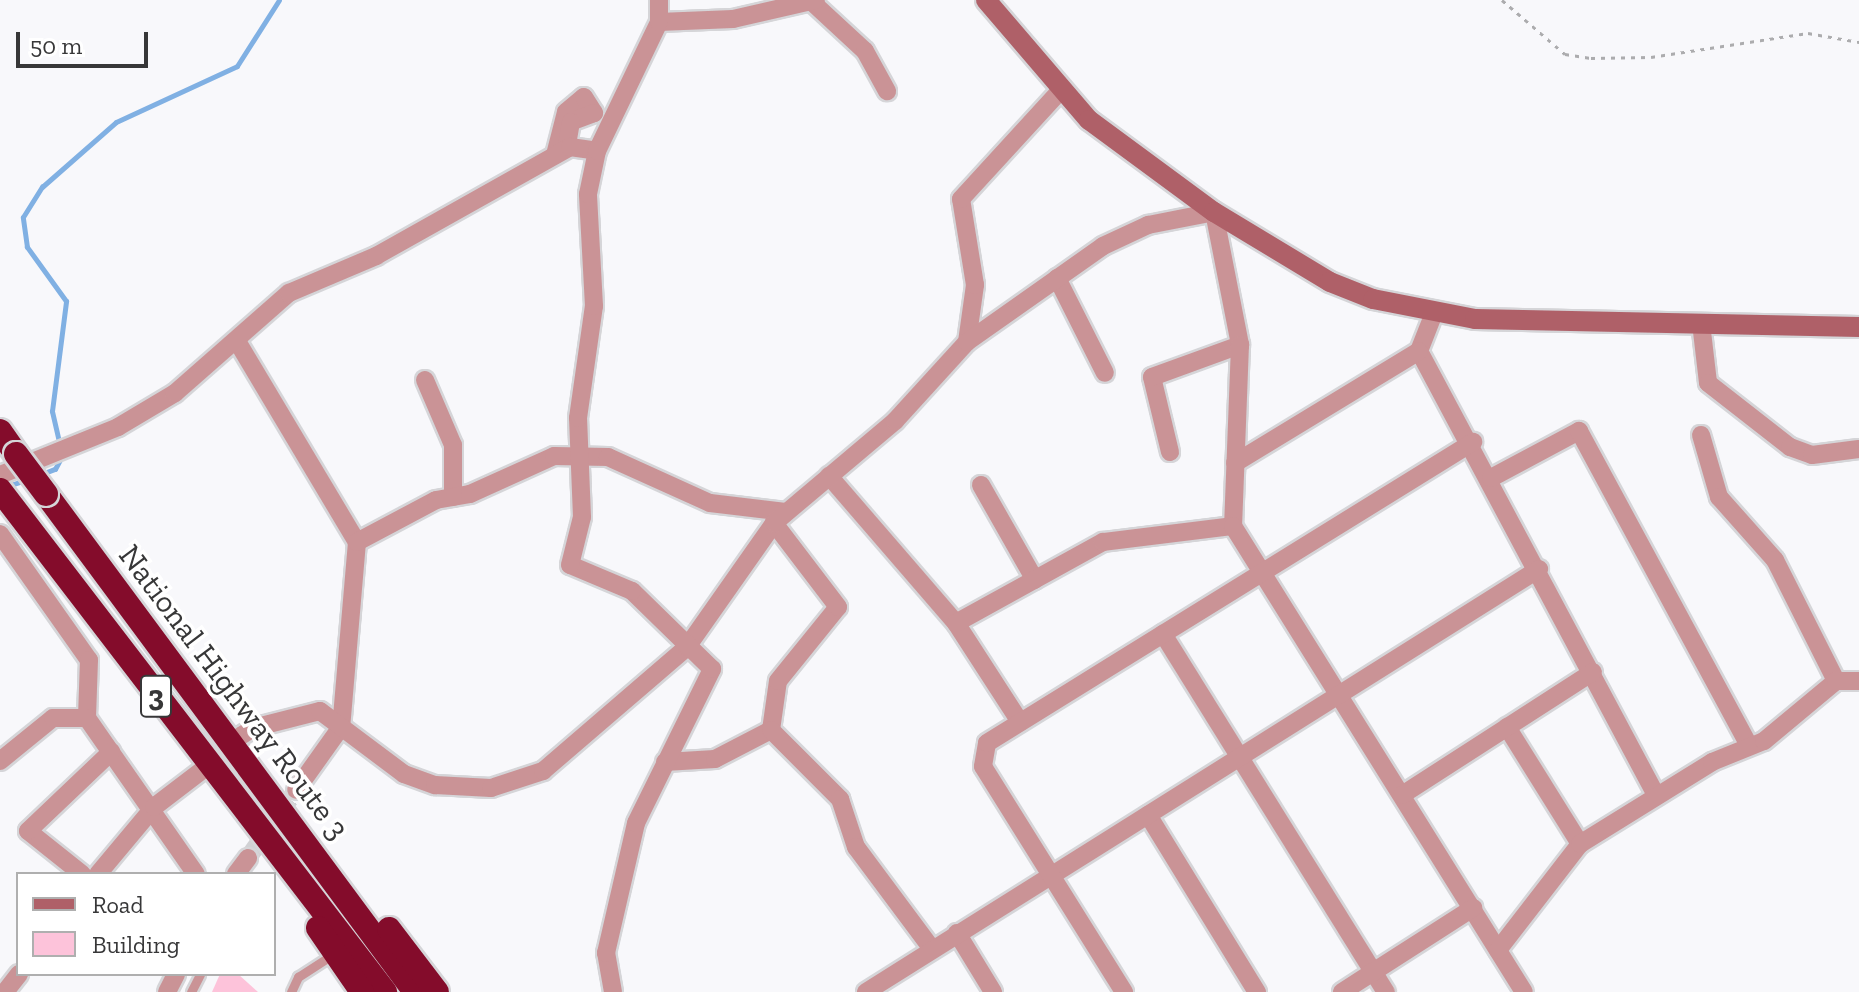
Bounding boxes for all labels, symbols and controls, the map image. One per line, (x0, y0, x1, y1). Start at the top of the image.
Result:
scale bar (20, 16, 152, 66)
text: 50 m (30, 31, 82, 60)
street label: National Highway Route 3 (110, 537, 358, 847)
road number: 3 (140, 670, 172, 722)
legend (16, 872, 276, 976)
text: Road (92, 890, 144, 919)
text: Building (92, 930, 180, 959)

